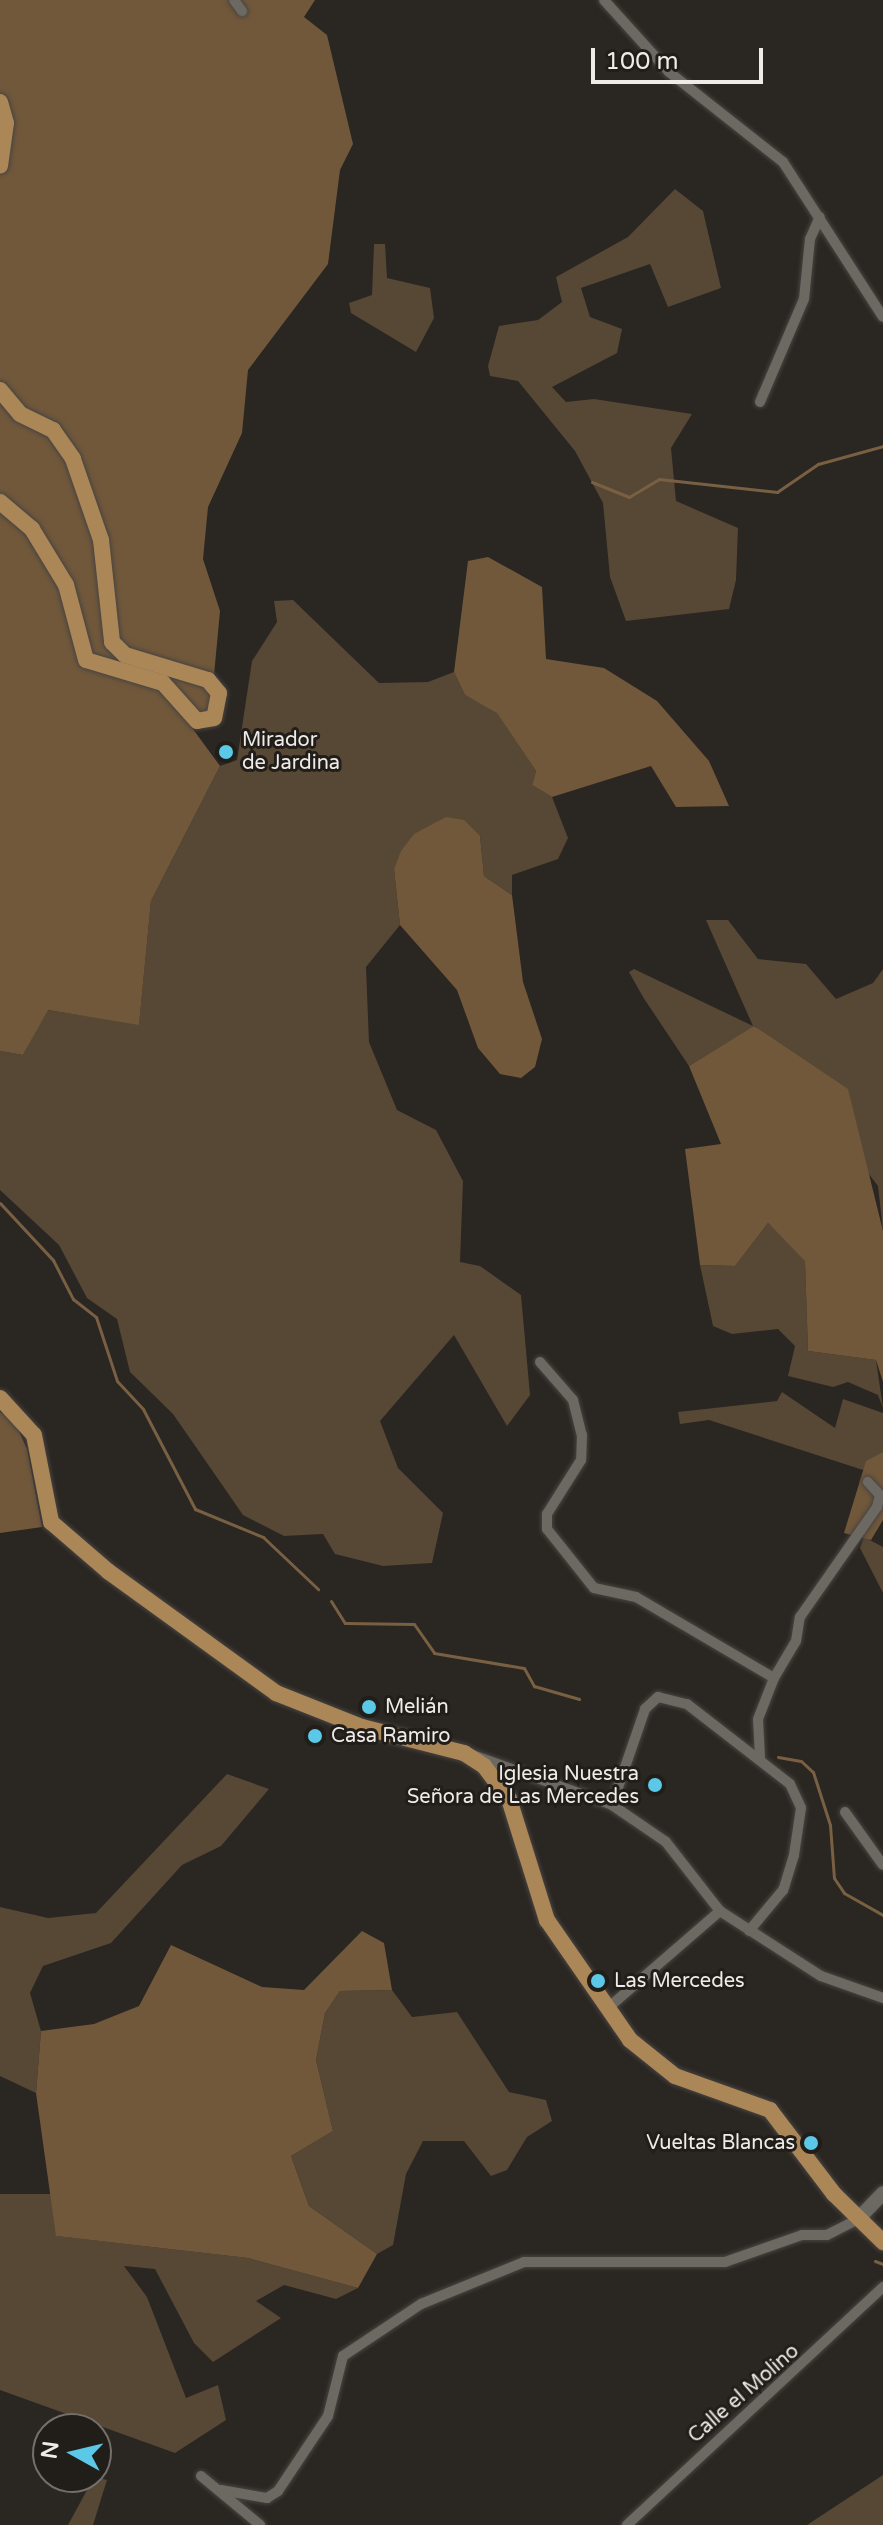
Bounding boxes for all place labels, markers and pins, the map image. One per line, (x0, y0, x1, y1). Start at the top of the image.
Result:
place label: Mirador de Jardina (242, 728, 340, 775)
marker: Mirador de Jardina (217, 743, 235, 761)
place label: Melián (385, 1695, 449, 1719)
marker: Melián (360, 1698, 378, 1716)
place label: Casa Ramiro (331, 1724, 451, 1748)
marker: Casa Ramiro (306, 1727, 324, 1745)
place label: Iglesia Nuestra Señora de Las Mercedes (407, 1762, 639, 1809)
marker: Iglesia Nuestra Señora de Las Mercedes (646, 1776, 664, 1794)
place label: Las Mercedes (614, 1969, 745, 1993)
marker: Las Mercedes (589, 1972, 607, 1990)
place label: Vueltas Blancas (646, 2131, 795, 2155)
marker: Vueltas Blancas (802, 2134, 820, 2152)

